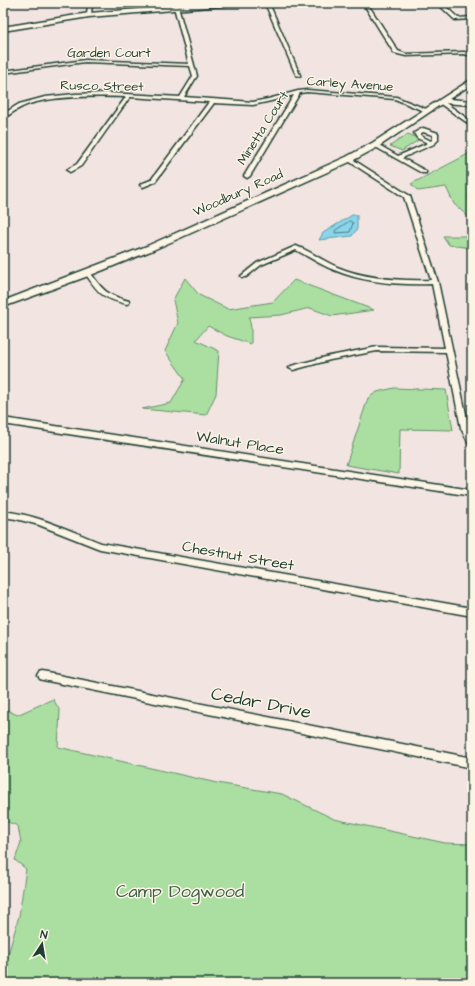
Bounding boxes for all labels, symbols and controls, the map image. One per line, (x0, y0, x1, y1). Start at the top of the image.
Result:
street label: Garden Court (67, 44, 152, 62)
street label: Carley Avenue (306, 72, 394, 97)
street label: Rusco Street (60, 76, 145, 96)
street label: Minetta Court (233, 87, 293, 168)
street label: Woodbury Road (190, 165, 287, 222)
street label: Walnut Place (195, 426, 285, 460)
street label: Chestnut Street (180, 536, 296, 576)
street label: Cedar Drive (209, 681, 313, 725)
park label: Camp Dogwood (116, 879, 244, 905)
north arrow (22, 924, 62, 964)
text: N (39, 927, 49, 943)

